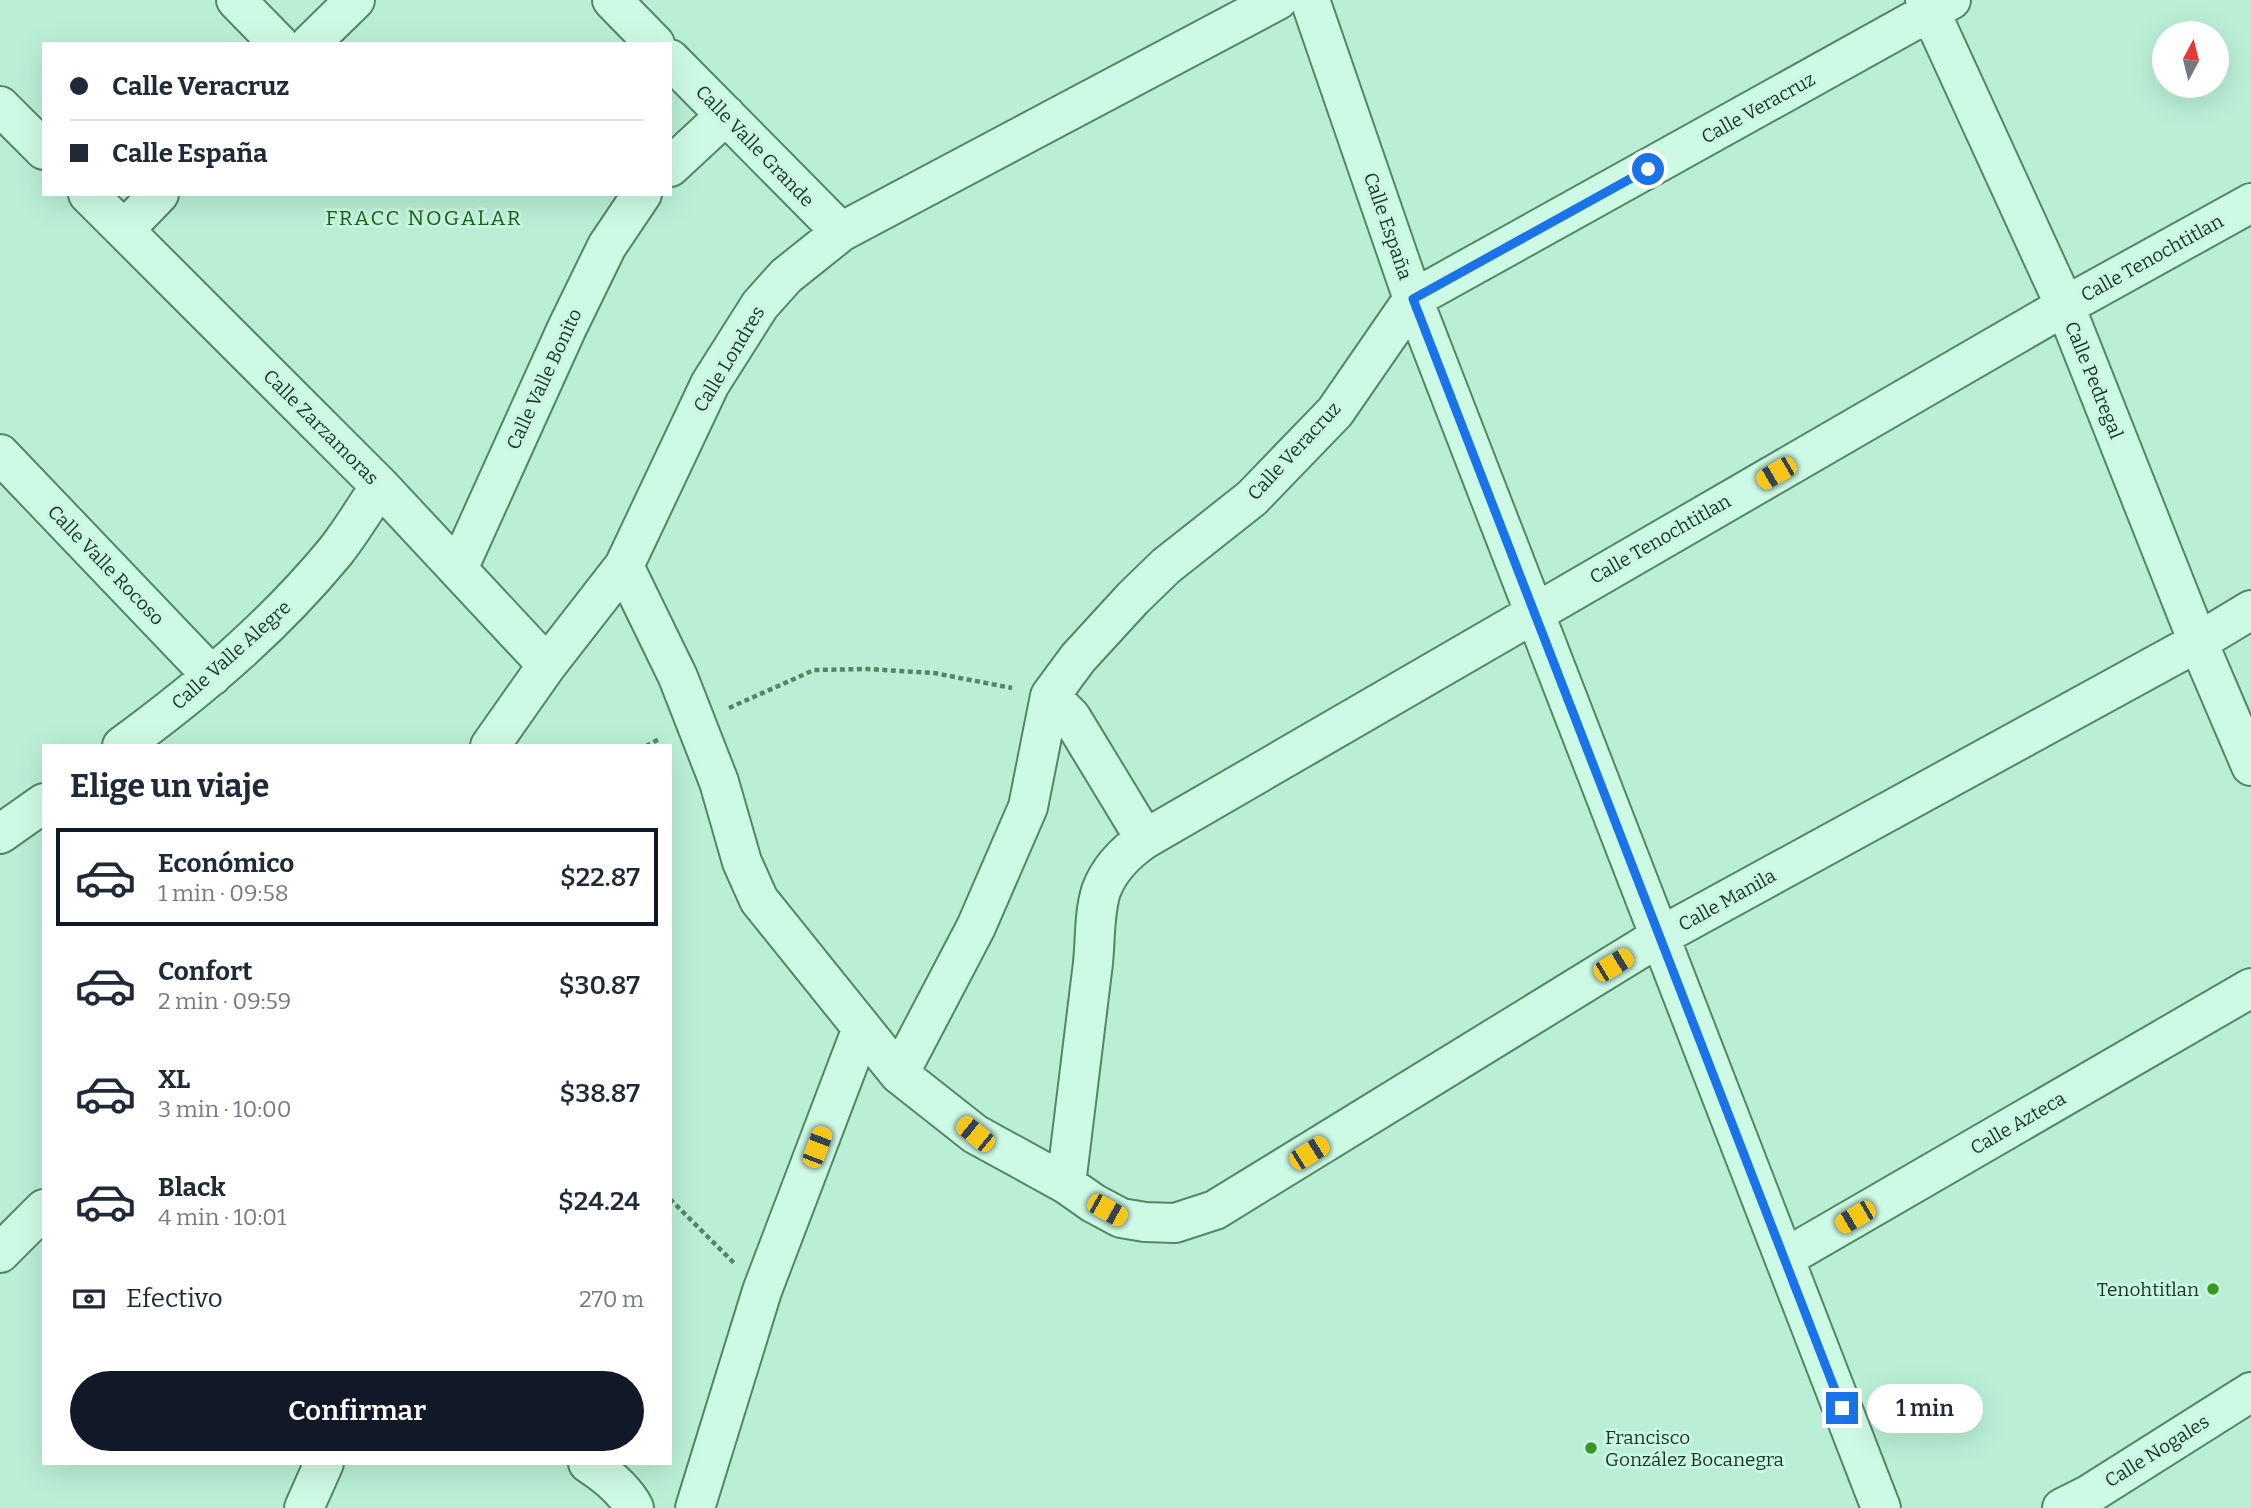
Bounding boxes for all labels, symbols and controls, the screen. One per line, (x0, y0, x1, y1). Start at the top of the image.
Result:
north arrow (2152, 21, 2230, 98)
map controls (2152, 21, 2229, 98)
street label: Calle Veracruz (1697, 67, 1819, 149)
text: Calle Veracruz (112, 71, 289, 102)
street label: Calle Valle Grande (691, 80, 819, 212)
text: Calle España (112, 138, 268, 169)
route start (1632, 153, 1664, 185)
street label: Calle España (1359, 169, 1417, 283)
district label: FRACC NOGALAR (325, 205, 523, 231)
street label: Calle Tenochtitlan (2077, 209, 2227, 307)
street label: Calle Londres (688, 302, 770, 416)
street label: Calle Valle Bonito (501, 305, 587, 453)
street label: Calle Pedregal (2060, 318, 2128, 442)
street label: Calle Zarzamoras (259, 365, 383, 489)
street label: Calle Veracruz (1243, 397, 1345, 505)
car (1753, 453, 1800, 493)
street label: Calle Tenochtitlan (1585, 489, 1735, 589)
street label: Calle Valle Rocoso (43, 500, 169, 630)
street label: Calle Valle Alegre (167, 596, 295, 714)
text: Elige un viaje (70, 767, 269, 805)
icon: car (74, 846, 137, 909)
text: Económico (158, 848, 294, 879)
text: $22.87 (560, 862, 640, 893)
street label: Calle Manila (1674, 864, 1780, 936)
text: 1 min · 09:58 (158, 879, 289, 907)
car (1590, 945, 1637, 985)
icon: car (74, 954, 137, 1017)
text: Confort (158, 956, 253, 987)
text: $30.87 (559, 970, 640, 1001)
text: 2 min · 09:59 (158, 987, 291, 1015)
icon: car (74, 1062, 137, 1125)
text: XL (158, 1064, 190, 1095)
text: $38.87 (559, 1078, 640, 1109)
street label: Calle Azteca (1966, 1086, 2070, 1160)
text: 3 min · 10:00 (158, 1095, 292, 1123)
car (953, 1113, 998, 1155)
car (800, 1124, 835, 1170)
car (1286, 1133, 1333, 1173)
icon: car (74, 1170, 137, 1233)
text: Black (158, 1172, 226, 1203)
text: $24.24 (558, 1186, 640, 1217)
car (1084, 1191, 1131, 1229)
car (1832, 1197, 1879, 1237)
text: 4 min · 10:01 (158, 1203, 286, 1231)
place label: Tenohtitlan (2097, 1278, 2199, 1301)
icon: cash (70, 1280, 108, 1318)
marker: Tenohtitlan (2205, 1281, 2221, 1297)
text: Efectivo (126, 1283, 223, 1314)
text: 270 m (579, 1285, 644, 1313)
button: Confirmar (70, 1371, 644, 1451)
callout: 1 min (1867, 1384, 1982, 1432)
route end (1826, 1392, 1858, 1424)
text: 1 min (1896, 1394, 1954, 1422)
street label: Calle Nogales (2101, 1410, 2213, 1492)
place label: Francisco González Bocanegra (1605, 1426, 1785, 1471)
marker: Francisco González Bocanegra (1583, 1440, 1599, 1456)

